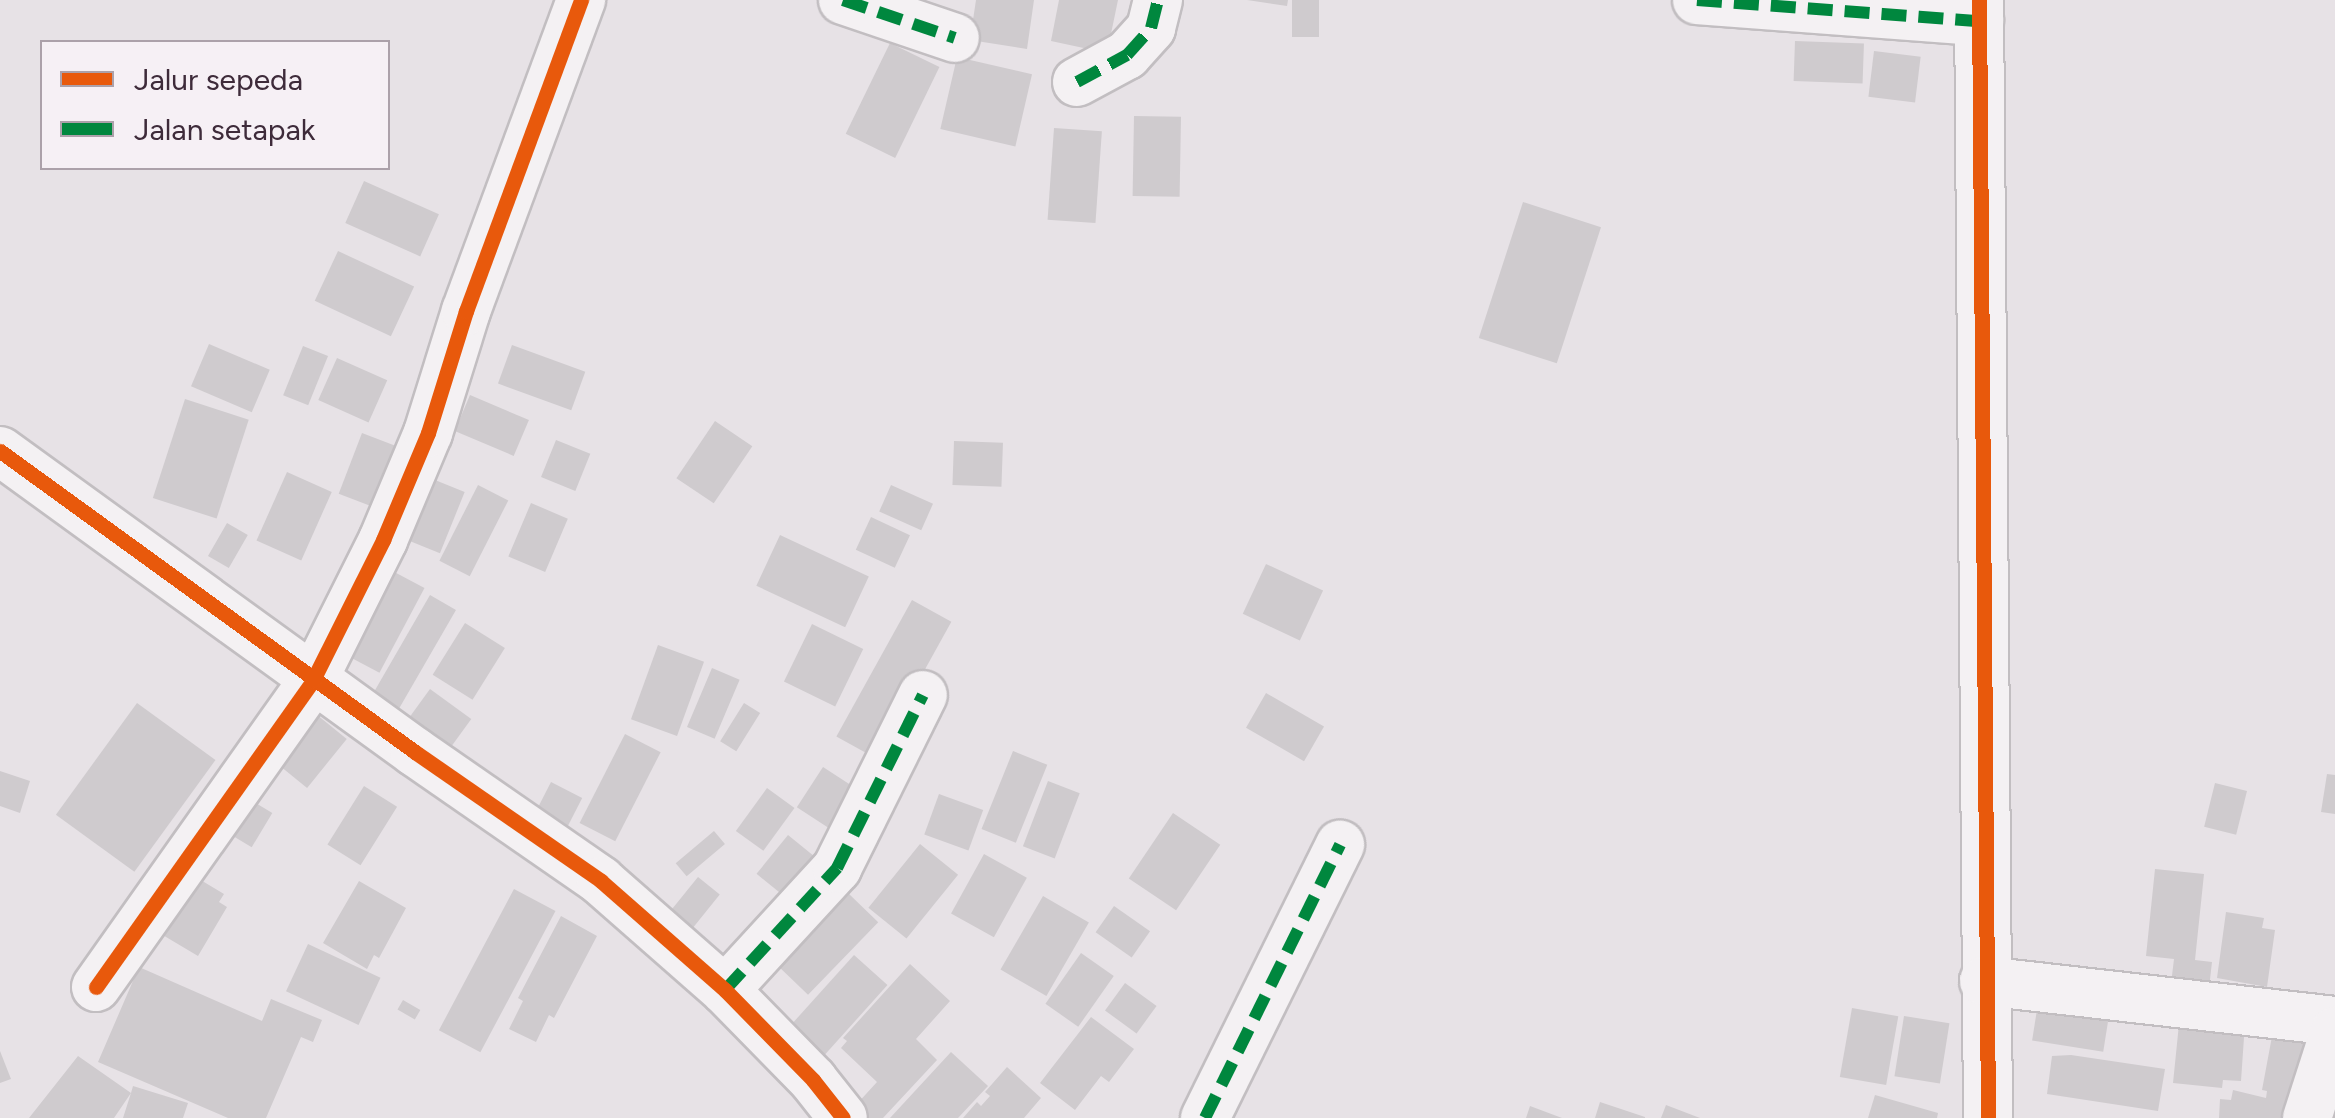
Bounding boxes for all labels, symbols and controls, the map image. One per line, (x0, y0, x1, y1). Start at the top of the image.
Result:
legend (40, 40, 390, 170)
text: Jalur sepeda (134, 61, 303, 98)
text: Jalan setapak (134, 111, 315, 148)

